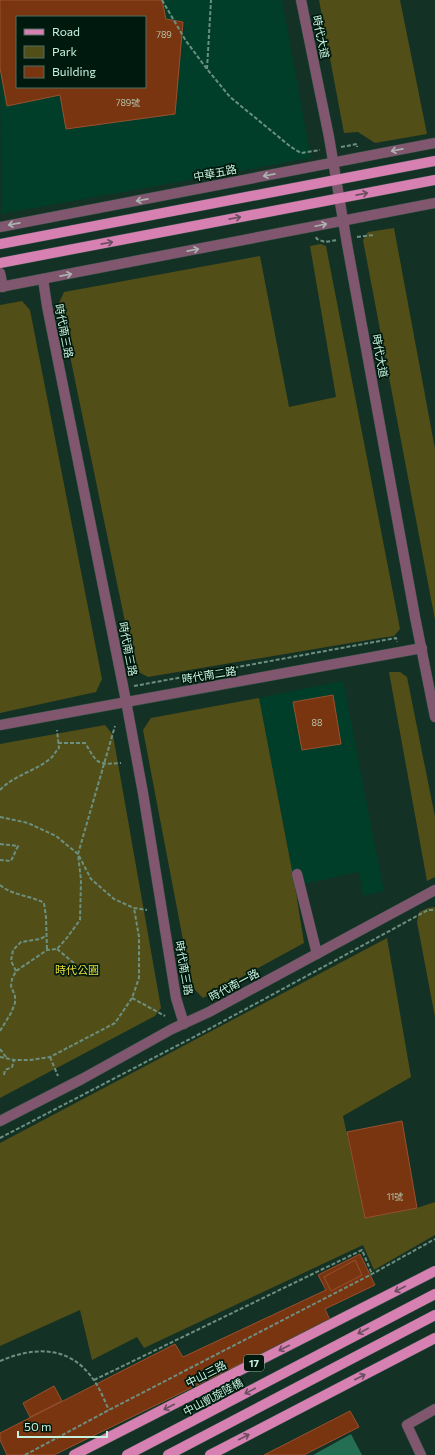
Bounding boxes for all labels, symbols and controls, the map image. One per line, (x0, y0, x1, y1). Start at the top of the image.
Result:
street label: 時代大道 (311, 14, 332, 60)
legend (16, 16, 146, 88)
text: Road (52, 24, 80, 38)
house number: 789 (156, 29, 172, 40)
text: Park (52, 44, 78, 58)
text: Building (52, 64, 96, 78)
house number: 789號 (116, 97, 140, 108)
one-way arrow (391, 147, 404, 155)
street label: 中華五路 (192, 162, 238, 183)
one-way arrow (263, 172, 276, 180)
one-way arrow (356, 189, 369, 197)
one-way arrow (135, 196, 148, 204)
one-way arrow (228, 214, 241, 222)
one-way arrow (314, 220, 327, 228)
one-way arrow (8, 221, 21, 229)
one-way arrow (100, 238, 113, 246)
one-way arrow (187, 245, 200, 253)
one-way arrow (59, 270, 72, 278)
street label: 時代南三路 (53, 303, 76, 359)
street label: 時代大道 (370, 333, 391, 379)
street label: 時代南三路 (117, 621, 140, 677)
street label: 時代南二路 (181, 664, 237, 685)
house number: 88 (312, 717, 322, 728)
street label: 時代南三路 (173, 940, 196, 996)
park label: 時代公園 (55, 963, 99, 976)
street label: 時代南一路 (206, 966, 261, 1003)
house number: 11號 (387, 1191, 403, 1202)
one-way arrow (394, 1286, 406, 1293)
one-way arrow (358, 1328, 370, 1336)
one-way arrow (279, 1345, 291, 1352)
road number: 17 (244, 1355, 264, 1371)
street label: 中山三路 (183, 1358, 228, 1389)
one-way arrow (354, 1373, 366, 1380)
street label: 中山凱旋陸橋 (181, 1375, 245, 1418)
one-way arrow (244, 1388, 256, 1395)
one-way arrow (163, 1404, 175, 1411)
scale bar (18, 1413, 107, 1439)
text: 50 m (24, 1419, 52, 1433)
one-way arrow (238, 1433, 250, 1440)

